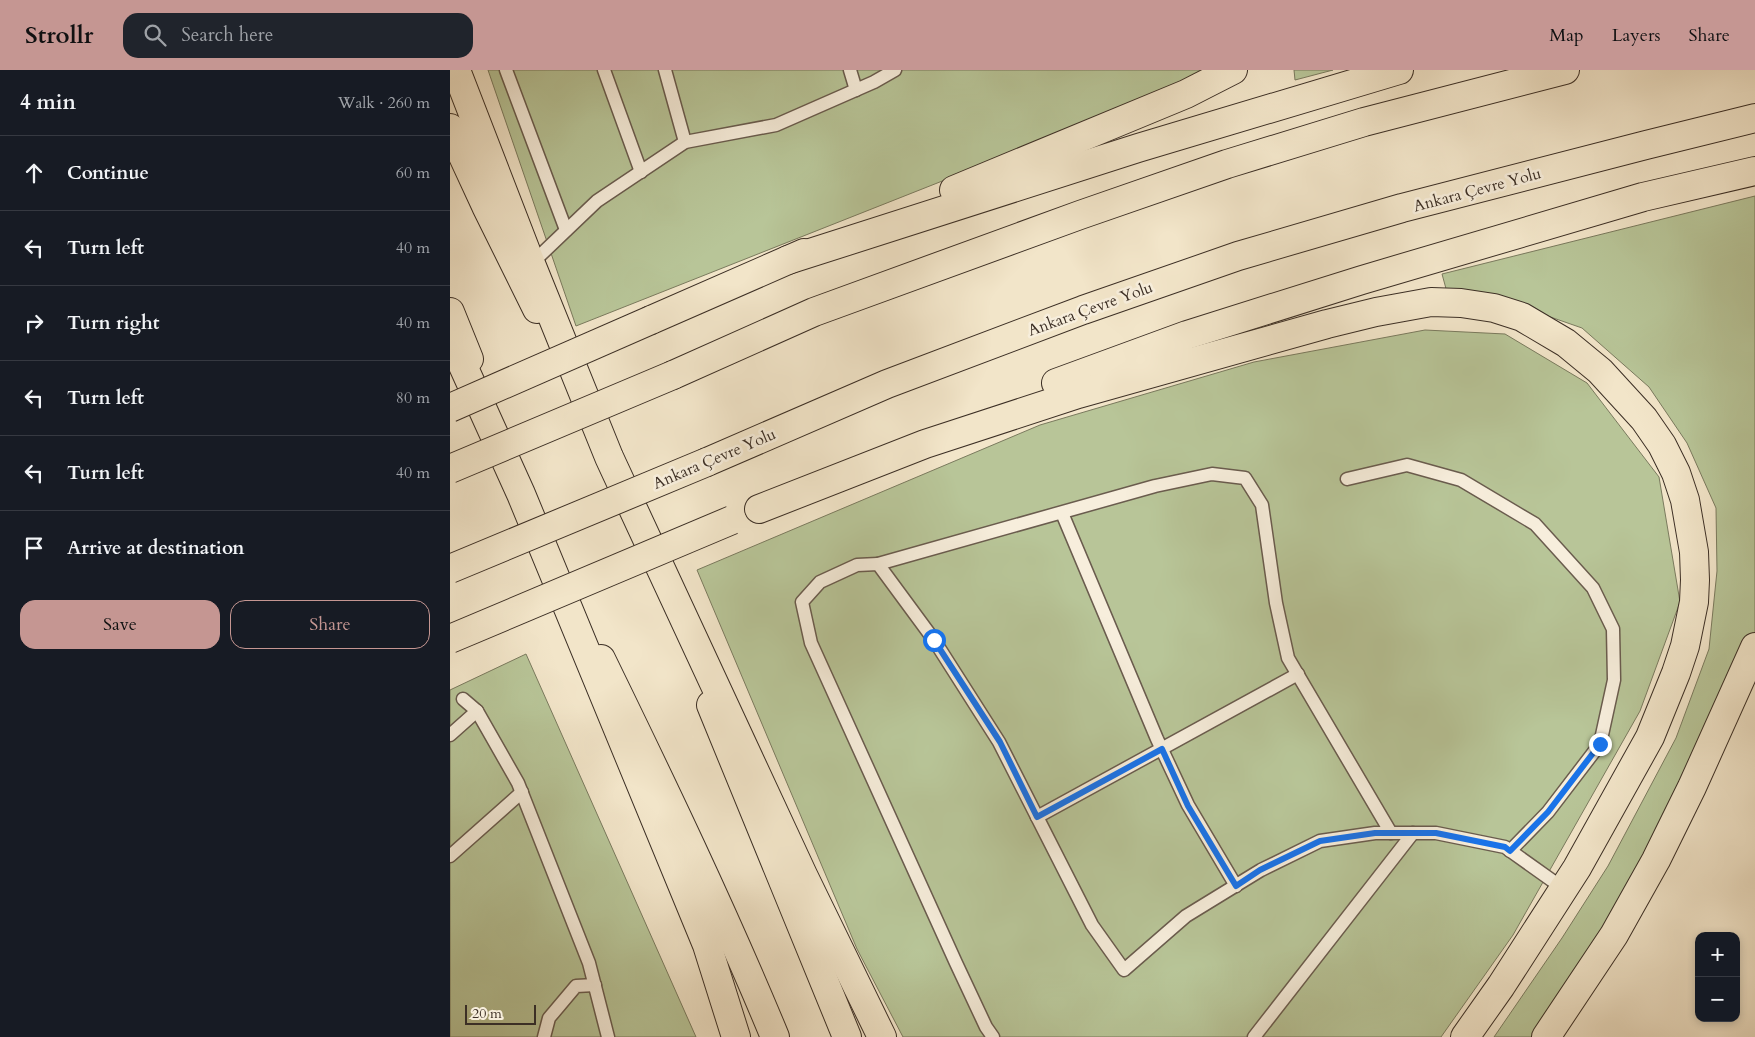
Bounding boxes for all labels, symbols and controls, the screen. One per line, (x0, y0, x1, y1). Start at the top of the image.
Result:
search box (123, 13, 473, 58)
text: Strollr (25, 19, 93, 52)
icon: search (141, 21, 169, 49)
text: Search here (181, 22, 273, 48)
text: Map (1549, 23, 1584, 48)
text: Layers (1612, 23, 1661, 48)
text: Share (1689, 23, 1730, 48)
text: 4 min (20, 88, 76, 117)
text: Walk · 260 m (338, 92, 430, 114)
icon: ahead (20, 159, 48, 187)
text: Continue (67, 160, 149, 186)
text: 60 m (396, 162, 430, 184)
street label: Ankara Çevre Yolu (1411, 162, 1544, 218)
icon: left (20, 234, 48, 262)
text: Turn left (67, 235, 144, 261)
text: 40 m (396, 237, 430, 259)
street label: Ankara Çevre Yolu (1025, 276, 1156, 342)
icon: right (20, 309, 48, 337)
text: Turn right (67, 310, 159, 336)
text: 40 m (396, 312, 430, 334)
icon: left (20, 384, 48, 412)
text: Turn left (67, 385, 144, 411)
text: 80 m (396, 387, 430, 409)
street label: Ankara Çevre Yolu (650, 423, 779, 495)
icon: left (20, 459, 48, 487)
text: Turn left (67, 460, 144, 486)
text: 40 m (396, 462, 430, 484)
icon: arrive (20, 534, 48, 562)
text: Arrive at destination (67, 535, 244, 561)
button: Save (20, 600, 220, 649)
button: Share (230, 600, 430, 649)
route start (923, 629, 946, 652)
route end (1589, 733, 1612, 756)
map controls (1695, 932, 1740, 1022)
button: + (1695, 932, 1740, 977)
button: − (1695, 977, 1740, 1022)
scale bar (465, 1002, 536, 1025)
text: 20 m (472, 1004, 502, 1023)

